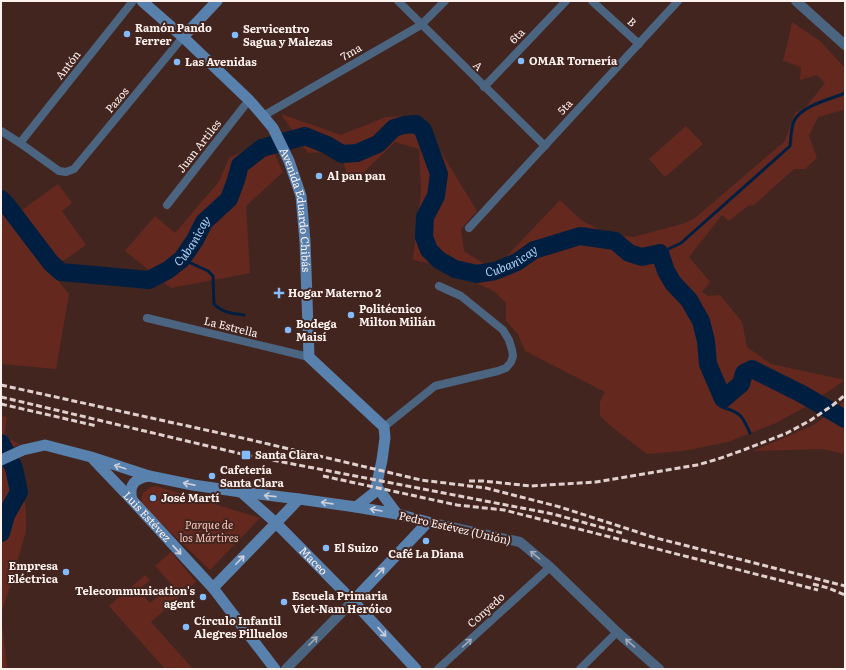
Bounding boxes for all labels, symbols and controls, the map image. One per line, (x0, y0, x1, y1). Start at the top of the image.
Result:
street label: B (625, 13, 641, 30)
place label: Ramón Pando Ferrer (135, 19, 212, 48)
place label: Servicentro Sagua y Malezas (243, 20, 333, 49)
street label: 6ta (505, 24, 528, 47)
marker: Ramón Pando Ferrer (122, 29, 132, 39)
marker: Servicentro Sagua y Malezas (230, 30, 240, 40)
street label: 7ma (337, 39, 364, 64)
street label: Antón (51, 47, 84, 82)
place label: OMAR Tornería (529, 52, 618, 68)
place label: Las Avenidas (185, 53, 257, 69)
marker: OMAR Tornería (516, 56, 526, 66)
marker: Las Avenidas (172, 57, 182, 67)
street label: A (470, 57, 487, 74)
street label: Pazos (101, 83, 132, 116)
street label: 5ta (553, 95, 576, 118)
street label: Juan Artiles (172, 115, 224, 175)
street label: Avenida Eduardo Chibás (277, 144, 315, 272)
place label: Al pan pan (327, 167, 386, 183)
marker: Al pan pan (314, 171, 324, 181)
water label: Cubanicay (170, 211, 214, 270)
water label: Cubanicay (484, 240, 541, 280)
place label: Hogar Materno 2 (288, 284, 381, 300)
marker: Hogar Materno 2 (273, 287, 285, 299)
place label: Politécnico Milton Milián (359, 300, 436, 329)
marker: Politécnico Milton Milián (346, 310, 356, 320)
street label: La Estrella (203, 312, 260, 340)
place label: Bodega Maisí (296, 315, 337, 344)
marker: Bodega Maisí (283, 325, 293, 335)
place label: Santa Clara (255, 446, 319, 462)
marker: Santa Clara (240, 449, 252, 461)
place label: Cafetería Santa Clara (220, 461, 284, 490)
one-way arrow (115, 462, 127, 470)
marker: Cafetería Santa Clara (207, 471, 217, 481)
one-way arrow (183, 480, 196, 488)
street label: Luis Estévez (120, 487, 176, 545)
place label: José Martí (161, 489, 219, 505)
one-way arrow (264, 492, 277, 499)
marker: José Martí (148, 493, 158, 503)
one-way arrow (321, 499, 334, 507)
one-way arrow (370, 506, 383, 514)
street label: Pedro Estévez (Unión) (398, 506, 513, 548)
park label: Parque de los Mártires (179, 516, 239, 545)
marker: Café La Diana (421, 536, 431, 546)
place label: El Suizo (334, 539, 378, 555)
street label: Maceo (296, 542, 332, 578)
marker: El Suizo (321, 543, 331, 553)
one-way arrow (172, 545, 182, 555)
place label: Café La Diana (388, 545, 464, 561)
one-way arrow (530, 550, 540, 559)
one-way arrow (235, 555, 245, 565)
place label: Empresa Eléctrica (8, 557, 59, 586)
marker: Empresa Eléctrica (61, 567, 71, 577)
one-way arrow (376, 567, 385, 577)
place label: Telecommunication's agent (75, 582, 196, 611)
place label: Escuela Primaria Viet-Nam Heróico (292, 587, 392, 616)
street label: Conyedo (463, 588, 508, 630)
marker: Telecommunication's agent (198, 592, 208, 602)
marker: Escuela Primaria Viet-Nam Heróico (279, 597, 289, 607)
place label: Círculo Infantil Alegres Pilluelos (194, 612, 288, 641)
marker: Círculo Infantil Alegres Pilluelos (181, 622, 191, 632)
one-way arrow (377, 626, 386, 636)
one-way arrow (309, 636, 318, 646)
one-way arrow (462, 638, 472, 647)
one-way arrow (625, 639, 635, 648)

